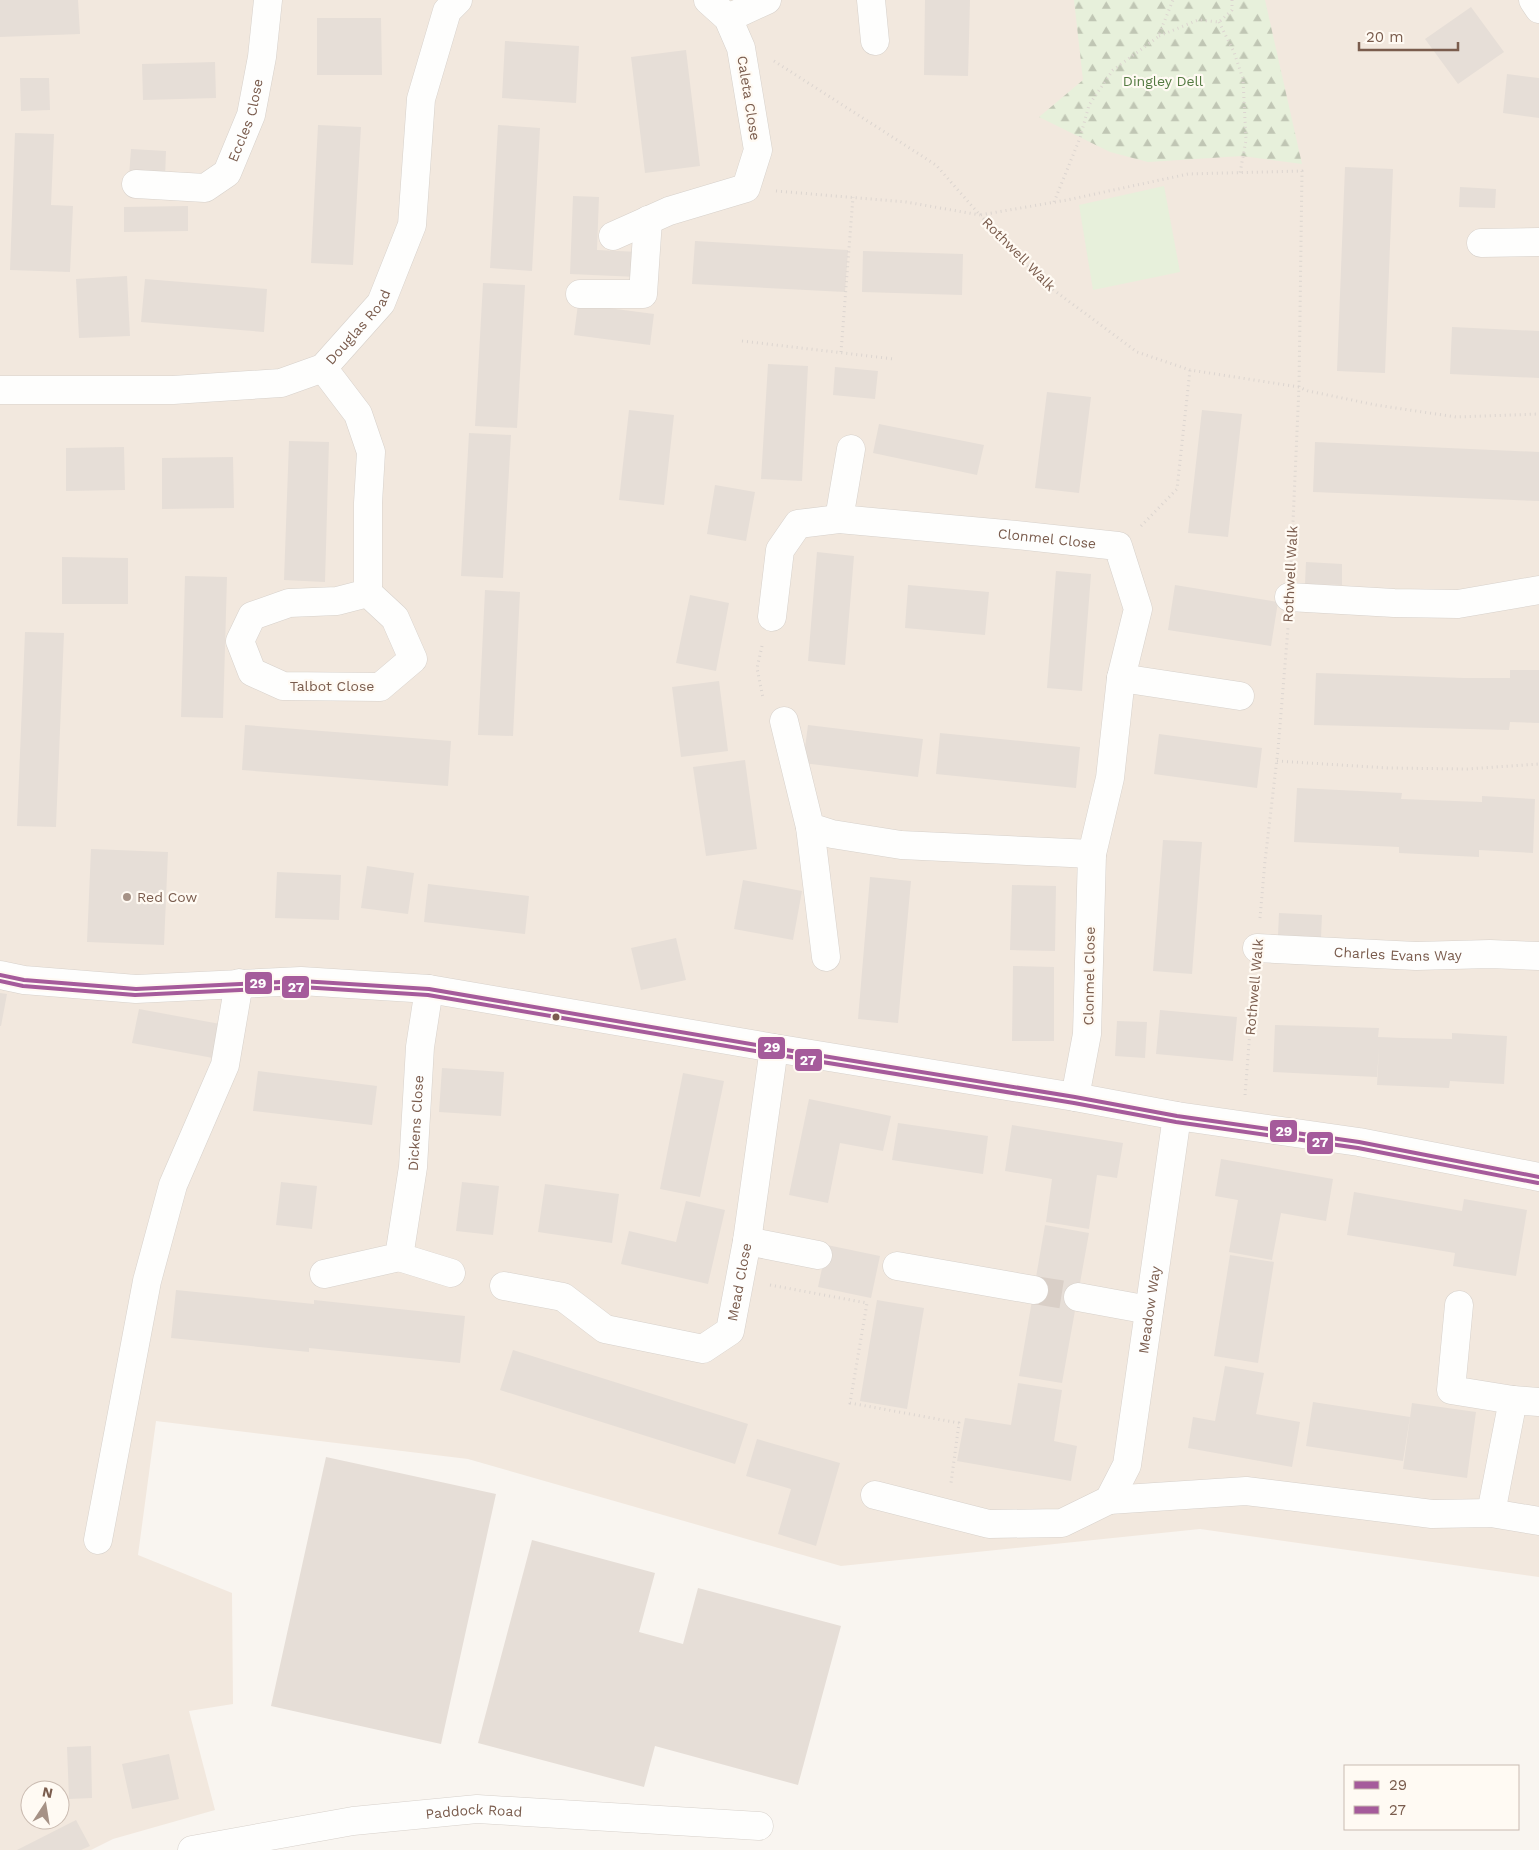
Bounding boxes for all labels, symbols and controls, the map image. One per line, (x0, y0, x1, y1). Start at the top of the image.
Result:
scale bar (1359, 20, 1458, 52)
text: 20 m (1366, 28, 1404, 46)
street label: Caleta Close (734, 54, 764, 142)
park label: Dingley Dell (1123, 73, 1204, 89)
street label: Eccles Close (225, 77, 266, 164)
street label: Rothwell Walk (979, 214, 1059, 294)
street label: Douglas Road (322, 287, 393, 368)
street label: Clonmel Close (997, 525, 1097, 552)
street label: Rothwell Walk (1279, 525, 1301, 623)
street label: Talbot Close (290, 678, 374, 694)
place label: Red Cow (137, 889, 197, 905)
marker: Red Cow (121, 891, 133, 903)
street label: Clonmel Close (1080, 927, 1098, 1025)
street label: Rothwell Walk (1242, 938, 1266, 1036)
street label: Charles Evans Way (1333, 944, 1463, 964)
line badge: 29 (244, 971, 273, 995)
text: 29 (250, 975, 266, 991)
line badge: 27 (281, 975, 310, 999)
text: 27 (288, 979, 305, 995)
unlabelled marker (551, 1012, 561, 1022)
line badge: 29 (757, 1036, 786, 1060)
text: 29 (764, 1039, 780, 1055)
line badge: 27 (794, 1048, 823, 1072)
text: 27 (800, 1052, 817, 1068)
street label: Dickens Close (405, 1075, 426, 1171)
line badge: 29 (1269, 1119, 1298, 1143)
text: 29 (1276, 1123, 1292, 1139)
line badge: 27 (1306, 1131, 1334, 1155)
text: 27 (1312, 1134, 1329, 1150)
street label: Mead Close (724, 1242, 754, 1323)
street label: Meadow Way (1135, 1264, 1164, 1355)
legend (1344, 1765, 1519, 1830)
text: 29 (1389, 1776, 1407, 1794)
north arrow (20, 1780, 70, 1830)
text: N (41, 1783, 54, 1801)
street label: Paddock Road (425, 1801, 523, 1822)
text: 27 (1389, 1801, 1406, 1819)

